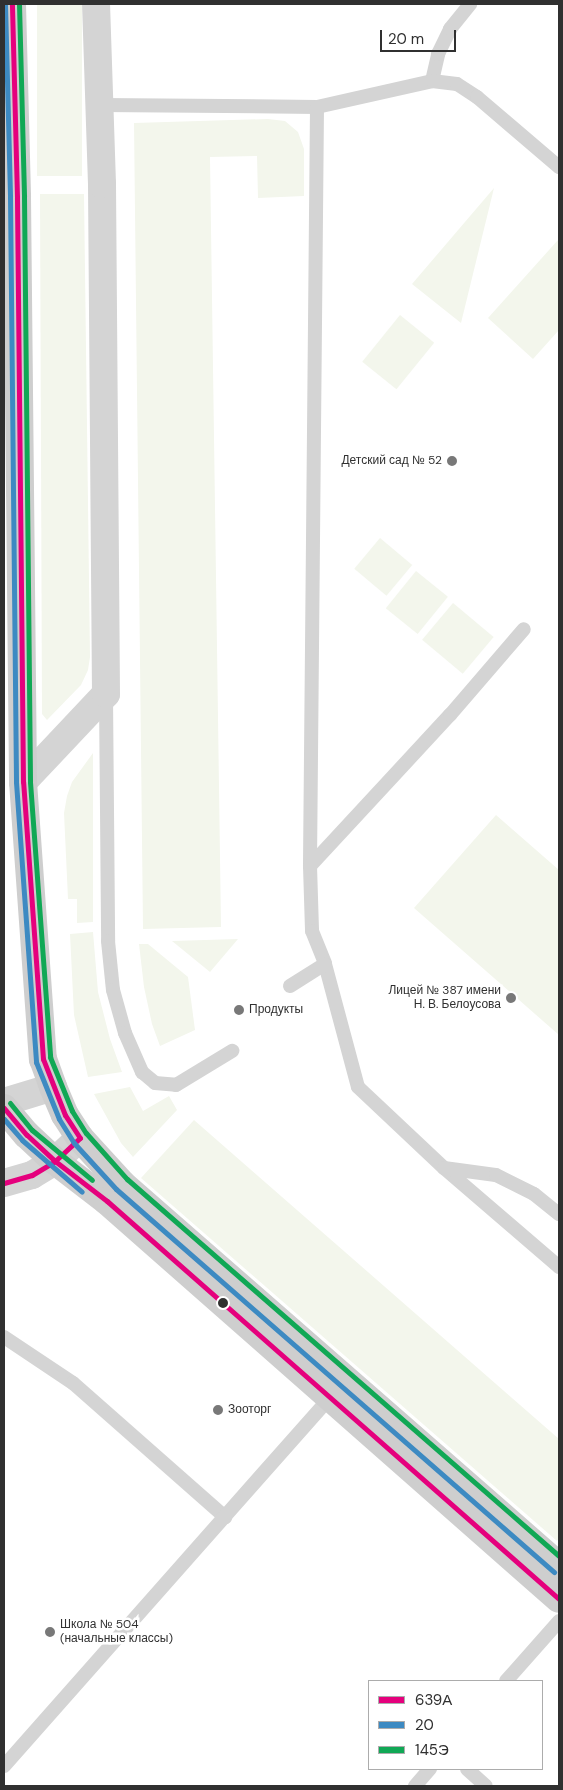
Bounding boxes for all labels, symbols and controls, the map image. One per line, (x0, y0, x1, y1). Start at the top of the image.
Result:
scale bar (383, 20, 459, 52)
text: 20 m (388, 29, 424, 49)
place label: Детский сад № 52 (341, 454, 442, 468)
marker: Детский сад № 52 (446, 455, 458, 467)
place label: Лицей № 387 имени Н. В. Белоусова (388, 984, 501, 1012)
marker: Лицей № 387 имени Н. В. Белоусова (505, 992, 517, 1004)
place label: Продукты (249, 1003, 303, 1017)
marker: Продукты (233, 1004, 245, 1016)
unlabelled marker (218, 1298, 228, 1308)
place label: Зооторг (228, 1403, 271, 1417)
marker: Зооторг (212, 1404, 224, 1416)
place label: Школа № 504 (начальные классы) (60, 1618, 173, 1646)
marker: Школа № 504 (начальные классы) (44, 1626, 56, 1638)
legend (368, 1680, 543, 1770)
text: 639А (415, 1690, 452, 1710)
text: 20 (415, 1715, 434, 1735)
text: 145Э (415, 1740, 449, 1760)

